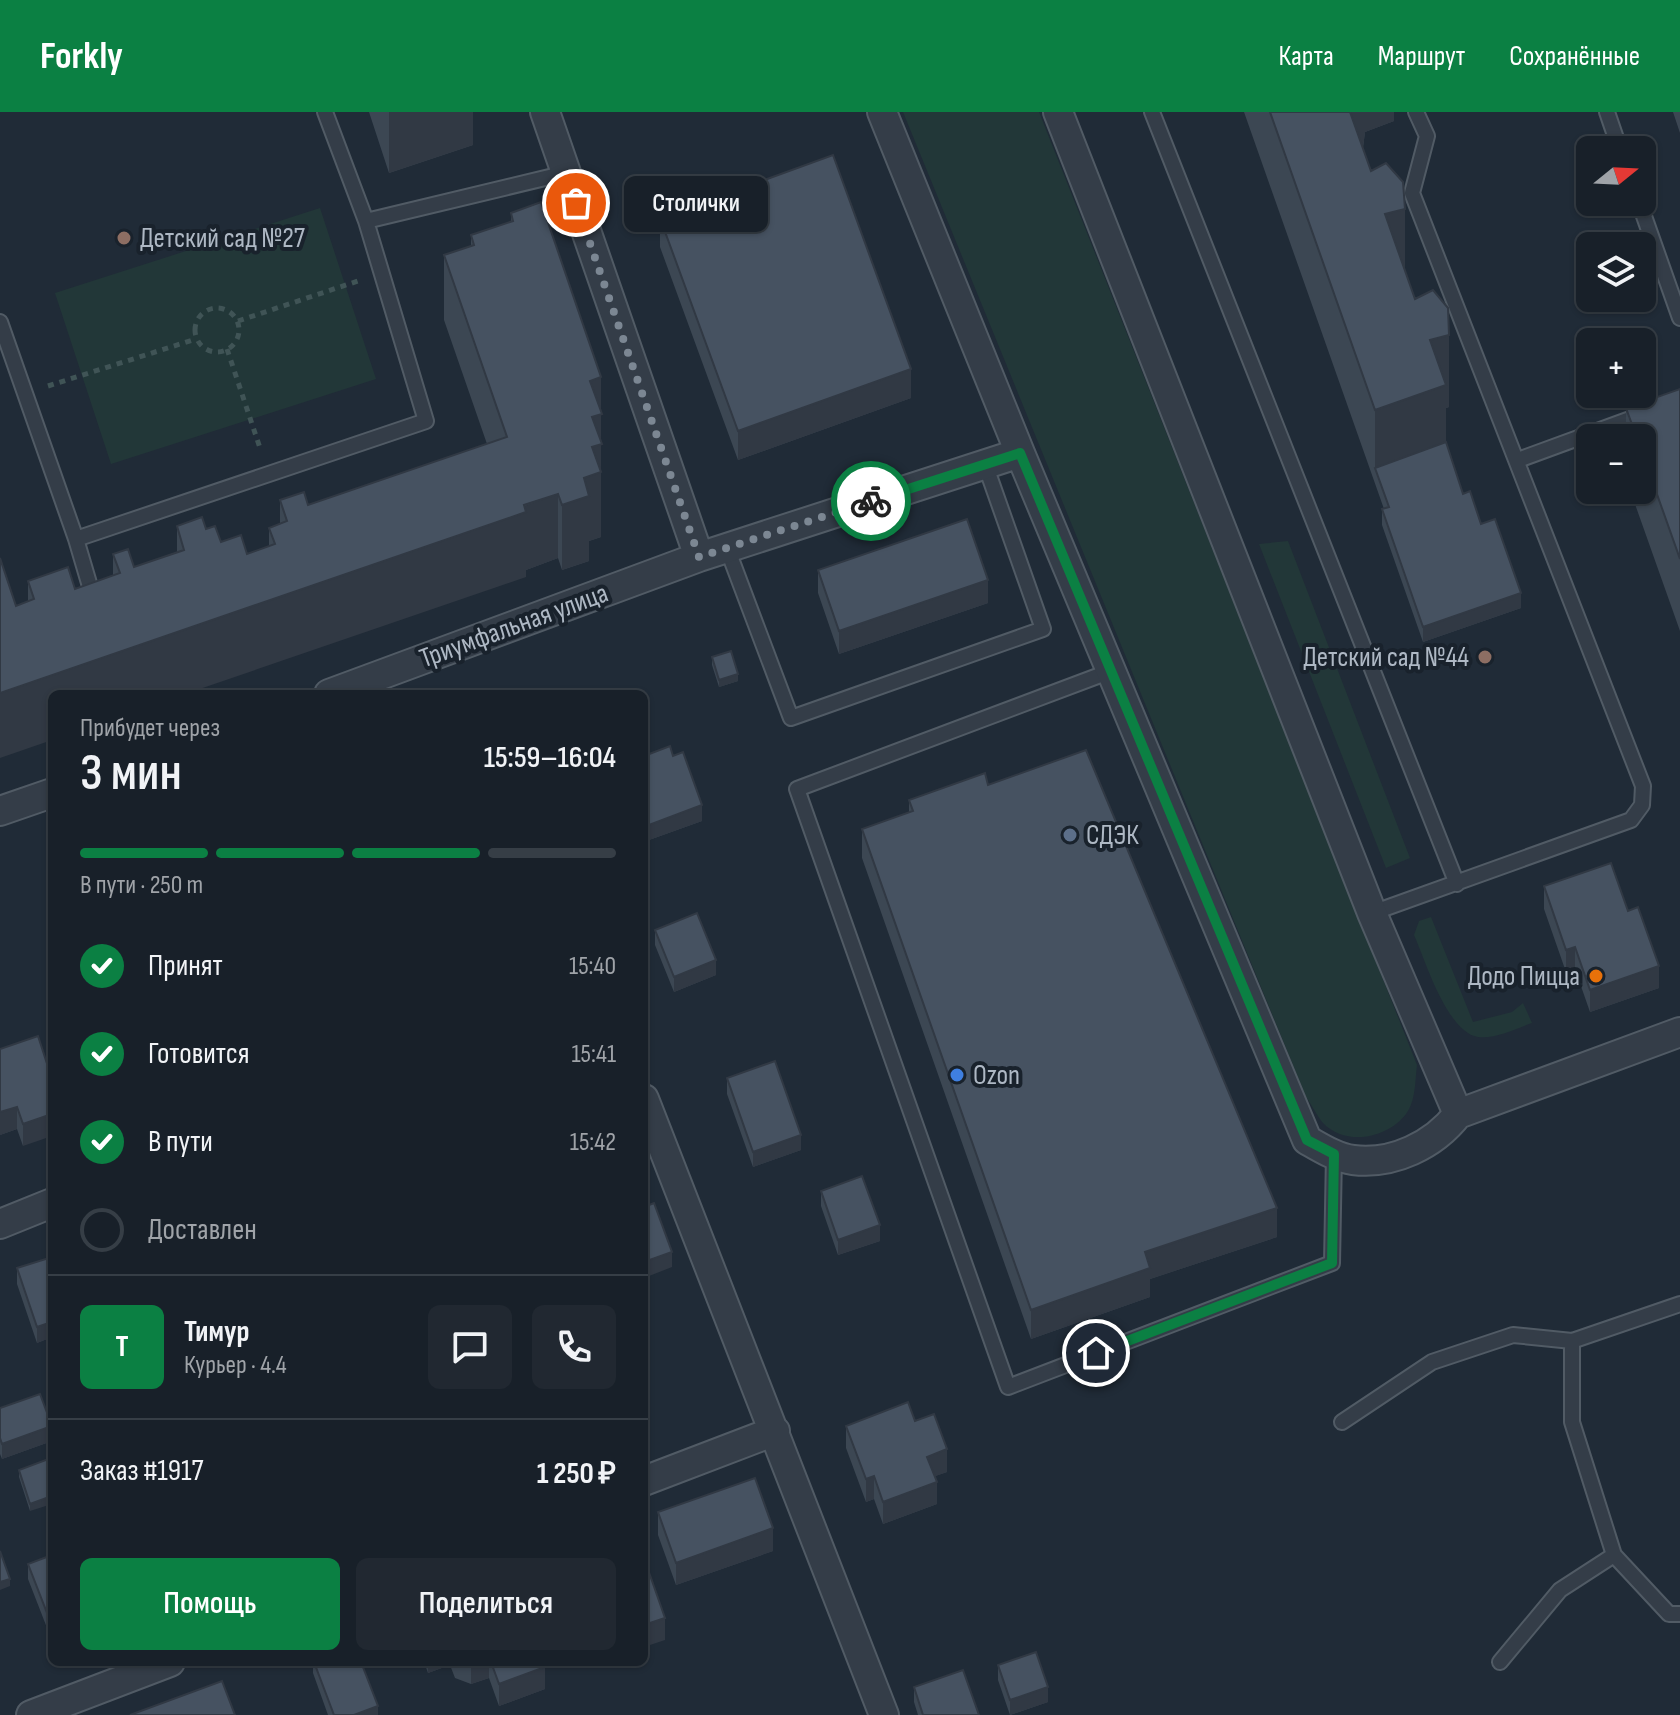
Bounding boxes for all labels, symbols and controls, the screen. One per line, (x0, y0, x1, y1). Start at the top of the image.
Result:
text: Forkly (40, 34, 123, 79)
text: Карта (1279, 40, 1334, 73)
text: Маршрут (1378, 40, 1465, 73)
text: Сохранённые (1509, 40, 1640, 73)
north arrow (1576, 136, 1656, 216)
map controls (1576, 136, 1656, 504)
pin (542, 169, 610, 237)
callout: Столички (624, 175, 768, 231)
icon: bag (554, 181, 598, 225)
text: Столички (652, 188, 740, 219)
place label: Детский сад №27 (140, 222, 305, 255)
marker: Детский сад №27 (115, 229, 133, 247)
button: layers (1576, 232, 1656, 312)
button: + (1576, 328, 1656, 408)
button: − (1576, 424, 1656, 504)
courier (831, 461, 911, 541)
icon: bike (849, 479, 893, 523)
street label: Триумфальная улица (415, 577, 613, 675)
place label: Детский сад №44 (1303, 641, 1469, 674)
marker: Детский сад №44 (1476, 648, 1494, 666)
text: Прибудет через (80, 713, 220, 744)
text: 15:59–16:04 (484, 740, 616, 776)
text: 3 мин (80, 742, 182, 805)
place label: СДЭК (1086, 819, 1139, 852)
marker: СДЭК (1061, 826, 1079, 844)
text: В пути · 250 m (80, 870, 203, 901)
icon: check (80, 944, 124, 988)
text: Принят (148, 948, 223, 984)
text: 15:40 (569, 951, 616, 982)
place label: Додо Пицца (1468, 960, 1580, 993)
marker: Додо Пицца (1587, 967, 1605, 985)
icon: check (80, 1032, 124, 1076)
text: Готовится (148, 1036, 249, 1072)
text: 15:41 (572, 1039, 616, 1070)
place label: Ozon (973, 1059, 1020, 1092)
marker: Ozon (948, 1066, 966, 1084)
icon: check (80, 1120, 124, 1164)
text: В пути (148, 1124, 213, 1160)
text: 15:42 (570, 1127, 616, 1158)
text: Доставлен (148, 1212, 257, 1248)
button: chat (428, 1305, 512, 1389)
button: phone (532, 1305, 616, 1389)
text: Тимур (184, 1314, 249, 1350)
pin (1062, 1319, 1130, 1387)
text: Т (115, 1329, 129, 1365)
icon: home (1074, 1331, 1118, 1375)
text: Курьер · 4.4 (184, 1350, 287, 1381)
text: Заказ #1917 (80, 1453, 203, 1489)
text: 1 250 ₽ (537, 1456, 616, 1492)
button: Помощь (80, 1558, 340, 1650)
button: Поделиться (356, 1558, 616, 1650)

